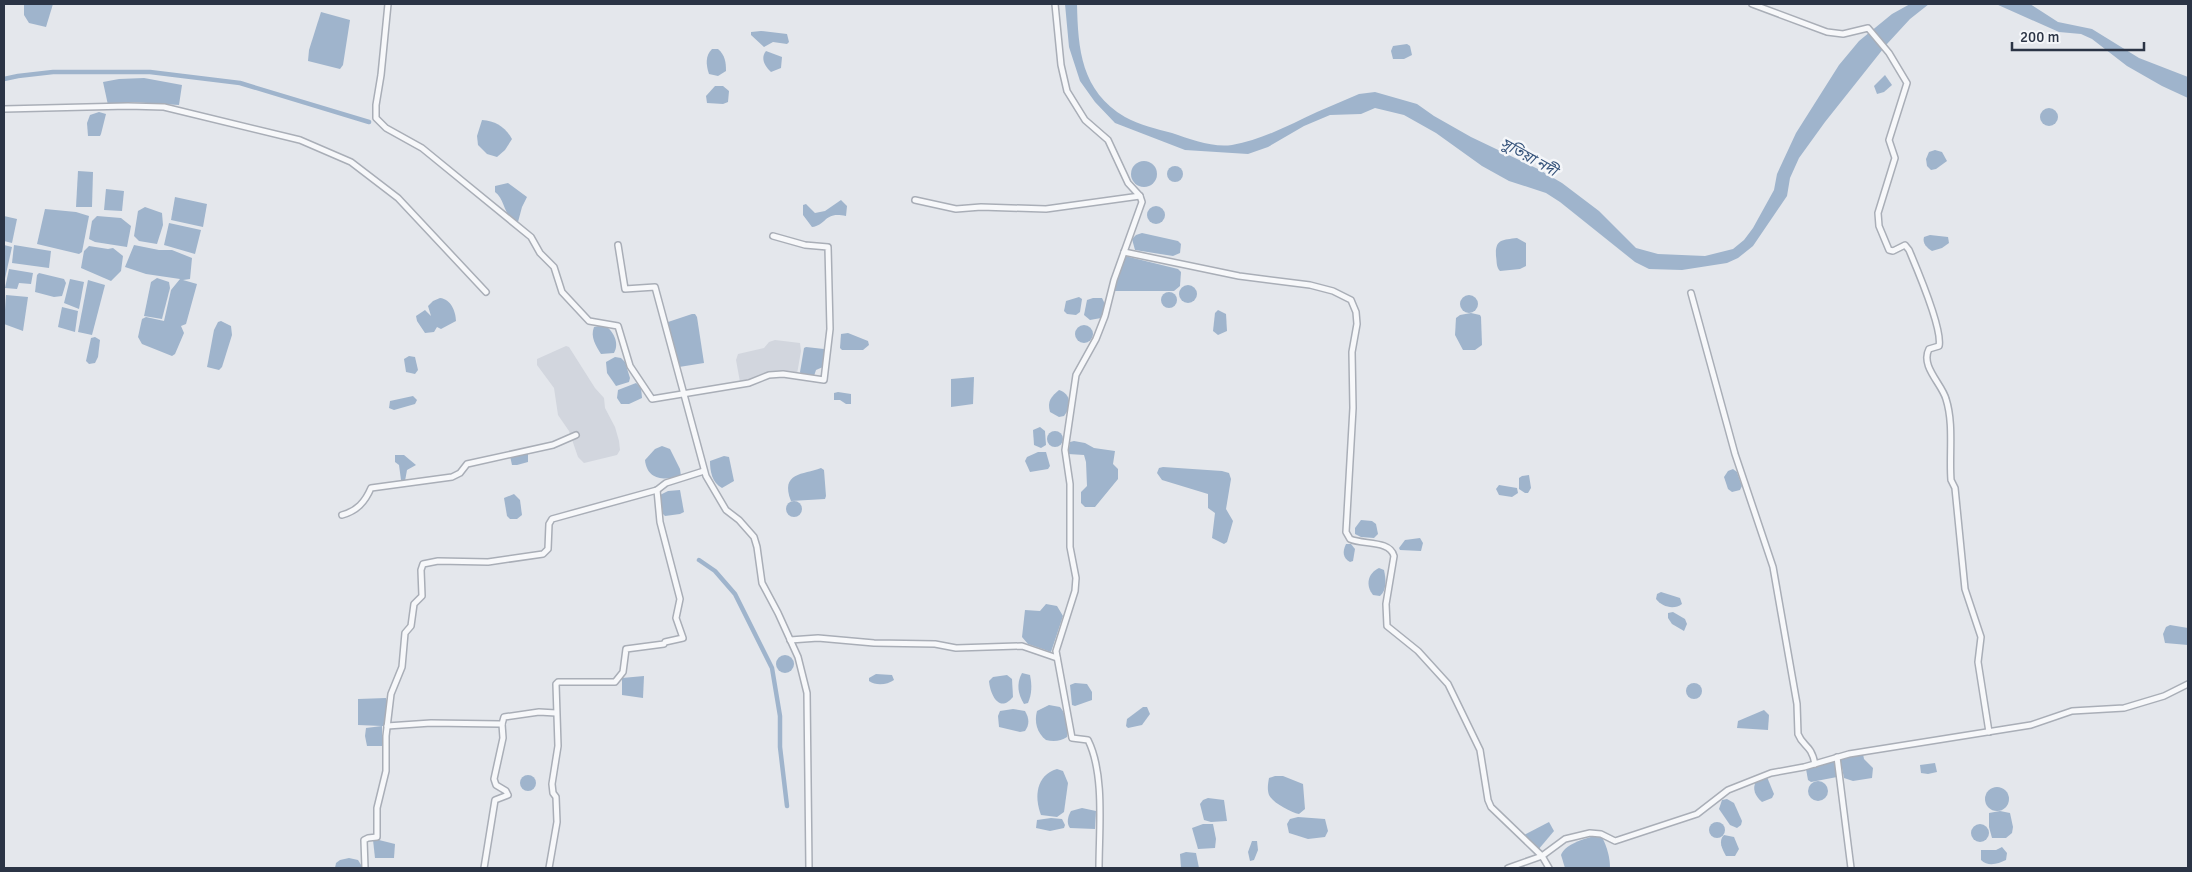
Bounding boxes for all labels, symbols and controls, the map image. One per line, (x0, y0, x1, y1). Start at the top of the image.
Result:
scale bar (2012, 20, 2144, 52)
text: 200 m (2020, 28, 2060, 46)
water label: সুতিয়া নদী (1498, 134, 1563, 181)

